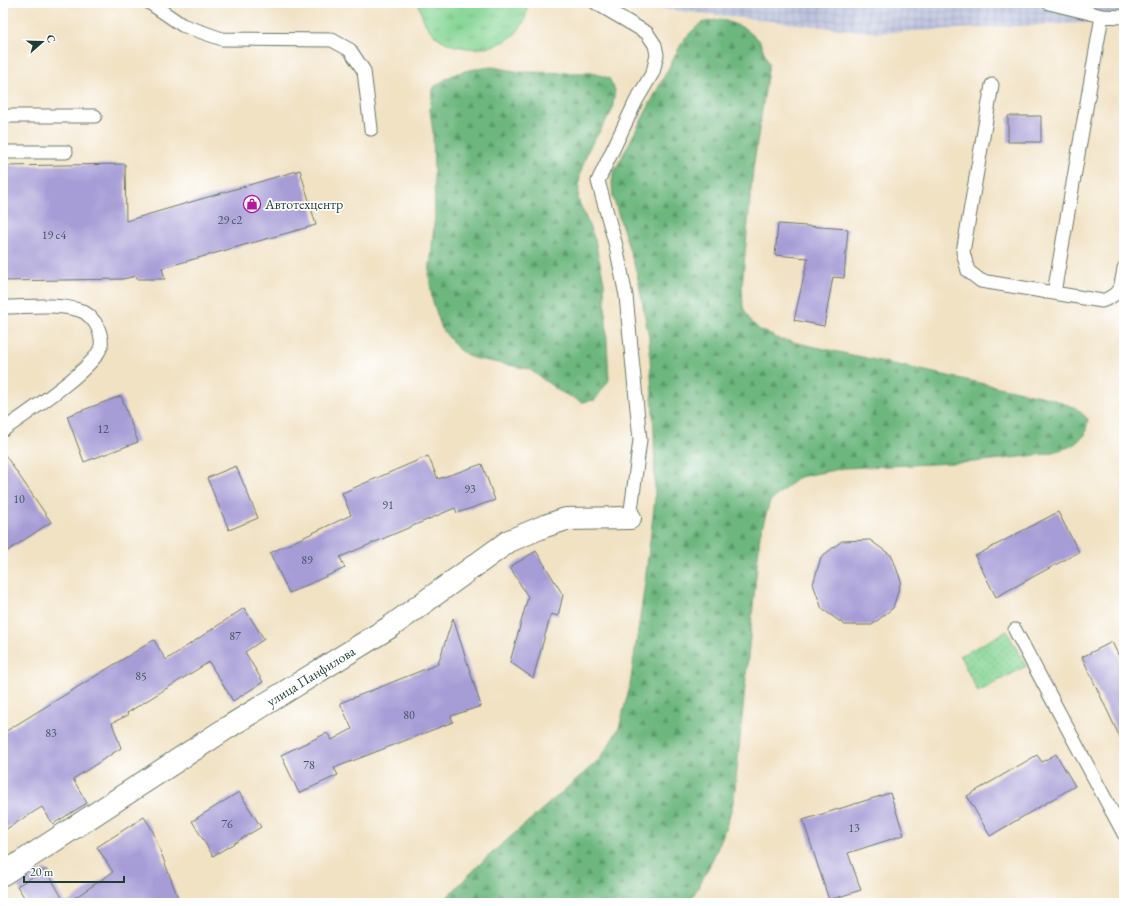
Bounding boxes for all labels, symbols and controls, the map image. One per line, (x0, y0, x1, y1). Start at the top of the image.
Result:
north arrow (22, 22, 62, 62)
text: С (43, 33, 59, 45)
shop icon: Автотехцентр (242, 194, 262, 214)
place label: Автотехцентр (264, 195, 343, 213)
house number: 29 с2 (218, 212, 243, 228)
house number: 19 с4 (42, 227, 67, 243)
house number: 12 (97, 421, 109, 437)
house number: 93 (464, 481, 476, 497)
house number: 10 (13, 491, 25, 507)
house number: 91 (382, 497, 394, 513)
house number: 89 (301, 552, 313, 568)
house number: 87 (229, 628, 241, 644)
street label: улица Панфилова (263, 642, 359, 710)
house number: 85 (135, 668, 147, 684)
house number: 80 (403, 707, 415, 723)
house number: 83 (45, 725, 57, 741)
house number: 78 (303, 757, 315, 773)
house number: 76 (221, 816, 233, 832)
house number: 13 (848, 820, 860, 836)
scale bar (24, 858, 124, 884)
text: 20 m (30, 864, 54, 880)

